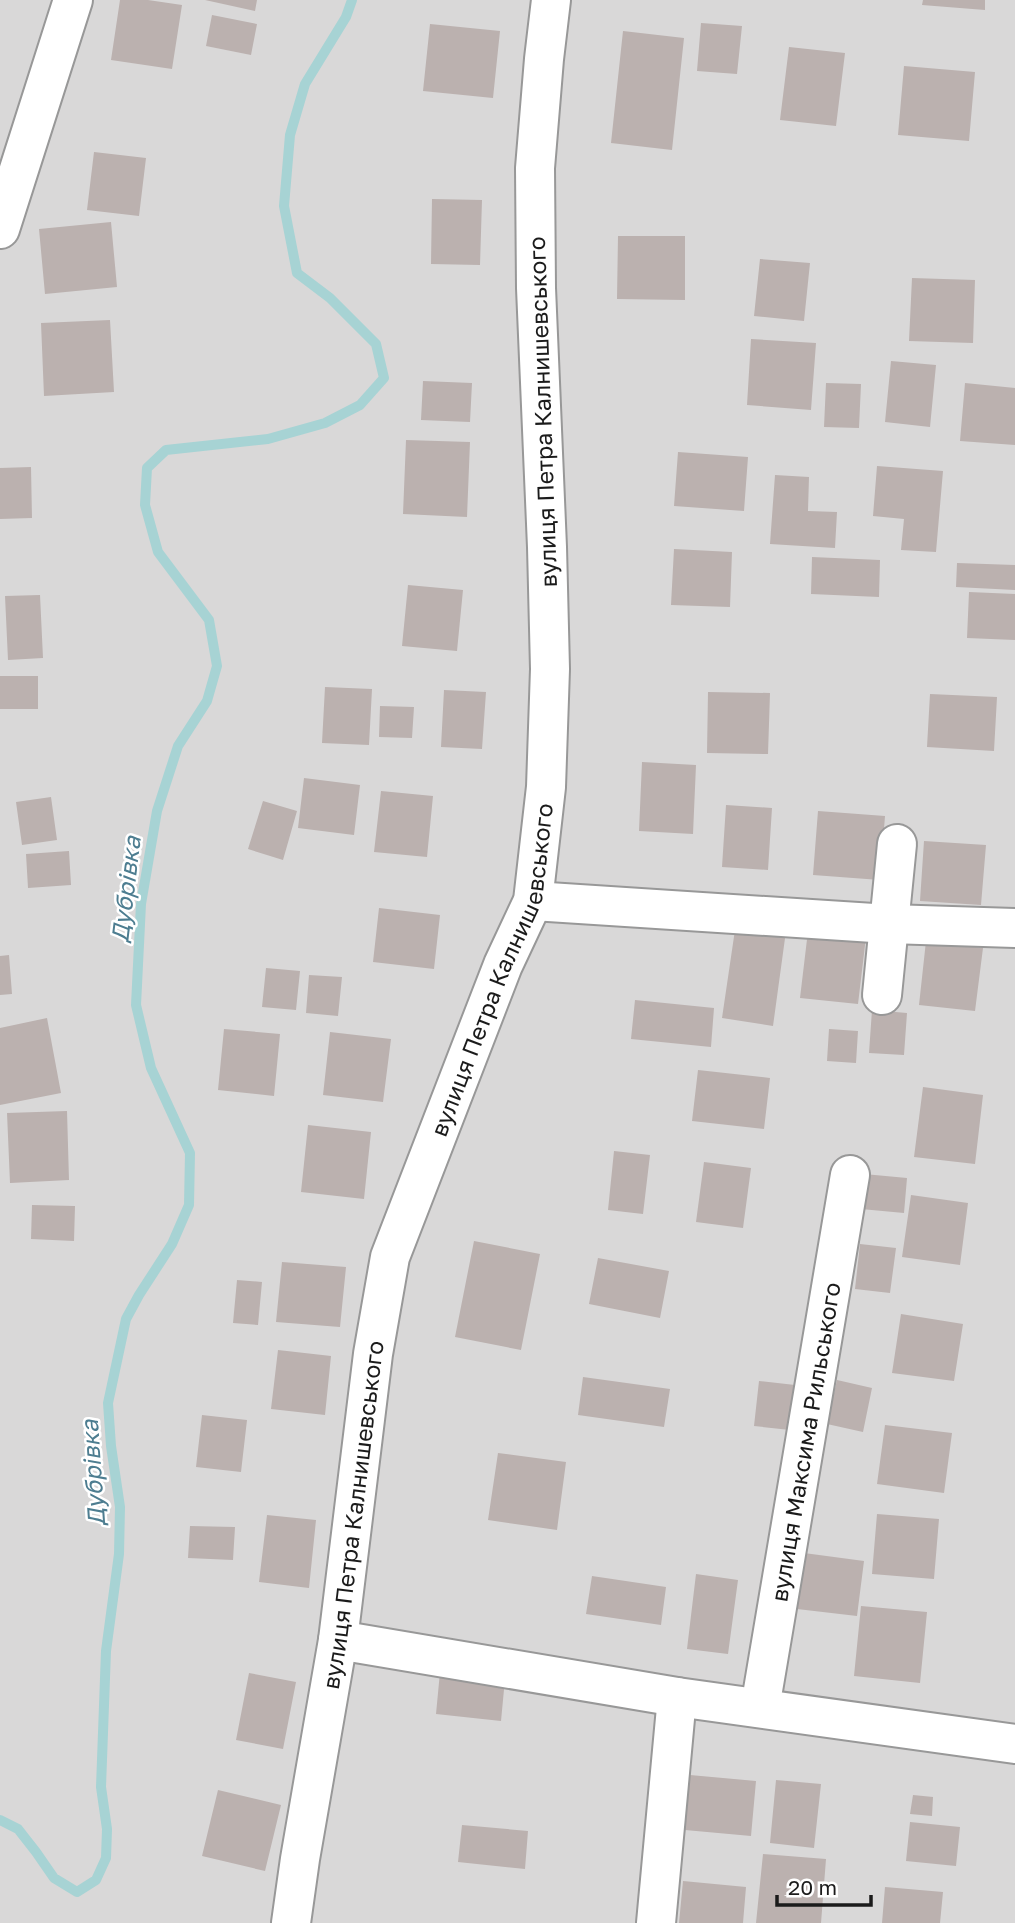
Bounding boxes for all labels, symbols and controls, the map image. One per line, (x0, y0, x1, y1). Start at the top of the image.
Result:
street label: вулиця Петра Калнишевського (522, 236, 562, 588)
street label: вулиця Петра Калнишевського (424, 802, 558, 1140)
water label: Дубрівка (104, 833, 147, 945)
street label: вулиця Максима Рильського (764, 1280, 846, 1604)
street label: вулиця Петра Калнишевського (316, 1338, 389, 1691)
water label: Дубрівка (74, 1417, 111, 1528)
scale bar (777, 1864, 872, 1908)
text: 20 m (788, 1874, 837, 1900)

